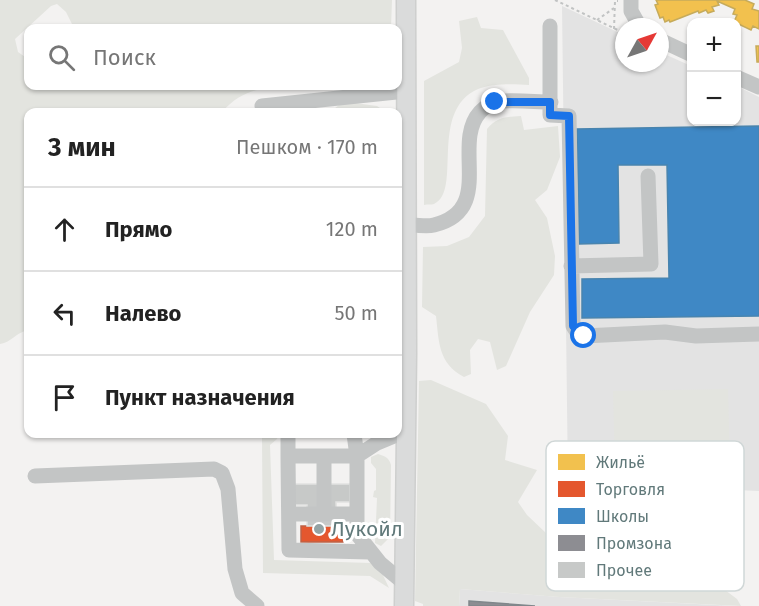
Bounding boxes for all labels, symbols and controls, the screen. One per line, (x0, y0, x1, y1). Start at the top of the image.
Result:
north arrow (615, 18, 669, 72)
map controls (687, 18, 741, 126)
button: + (687, 18, 741, 72)
search box (24, 24, 402, 90)
icon: search (45, 41, 78, 74)
text: Поиск (93, 44, 156, 71)
button: − (687, 72, 741, 126)
route end (481, 88, 507, 114)
text: 3 мин (48, 132, 116, 163)
text: Пешком · 170 m (236, 135, 378, 159)
icon: ahead (48, 213, 81, 246)
text: Прямо (105, 216, 172, 243)
text: 120 m (326, 217, 378, 241)
icon: left (48, 297, 81, 330)
text: Налево (105, 300, 181, 327)
text: 50 m (334, 301, 378, 325)
route start (570, 322, 596, 348)
icon: arrive (48, 381, 81, 414)
text: Пункт назначения (105, 384, 295, 411)
legend (546, 441, 744, 591)
text: Жильё (596, 453, 645, 472)
text: Торговля (596, 480, 665, 499)
text: Школы (596, 507, 649, 526)
place label: Лукойл (331, 516, 403, 542)
marker: Лукойл (312, 522, 326, 536)
text: Промзона (596, 534, 672, 553)
text: Прочее (596, 561, 652, 580)

